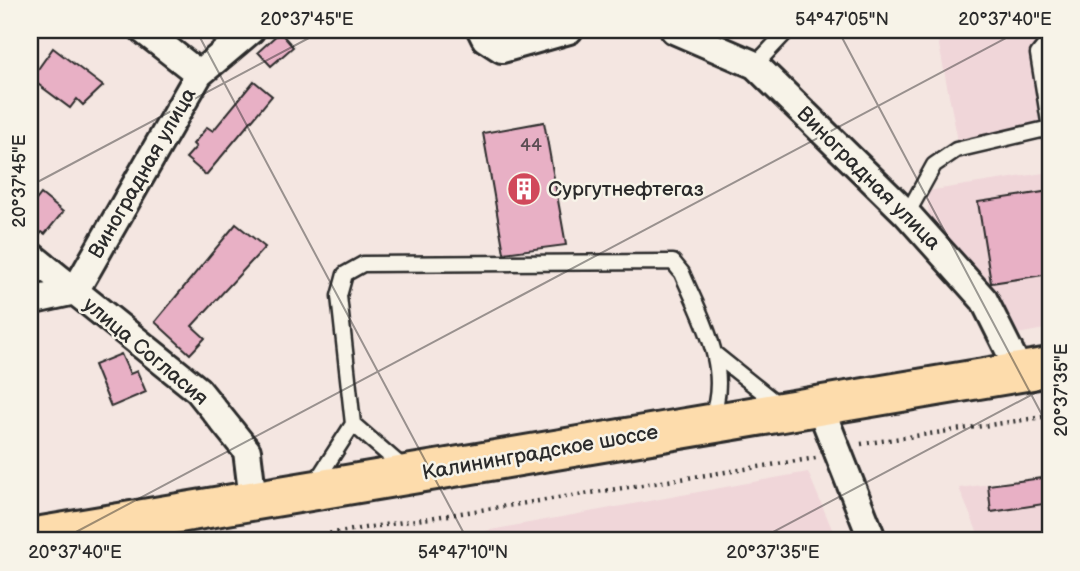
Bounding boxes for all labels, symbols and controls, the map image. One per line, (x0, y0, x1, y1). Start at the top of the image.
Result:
text: 20°37'45"E (260, 9, 354, 30)
text: 54°47'05"N (795, 9, 889, 30)
text: 20°37'40"E (958, 9, 1052, 30)
street label: Виноградная улица (83, 83, 202, 263)
street label: Виноградная улица (792, 101, 946, 256)
text: 20°37'45"E (9, 134, 30, 228)
house number: 44 (520, 135, 542, 156)
building icon: Сургутнефтегаз (505, 170, 543, 208)
place label: Сургутнефтегаз (548, 177, 704, 202)
street label: улица Согласия (78, 292, 213, 411)
text: 20°37'35"E (1051, 343, 1072, 437)
street label: Калининградское шоссе (420, 419, 660, 486)
text: 20°37'40"E (28, 542, 122, 563)
text: 54°47'10"N (418, 542, 508, 563)
text: 20°37'35"E (726, 542, 820, 563)

